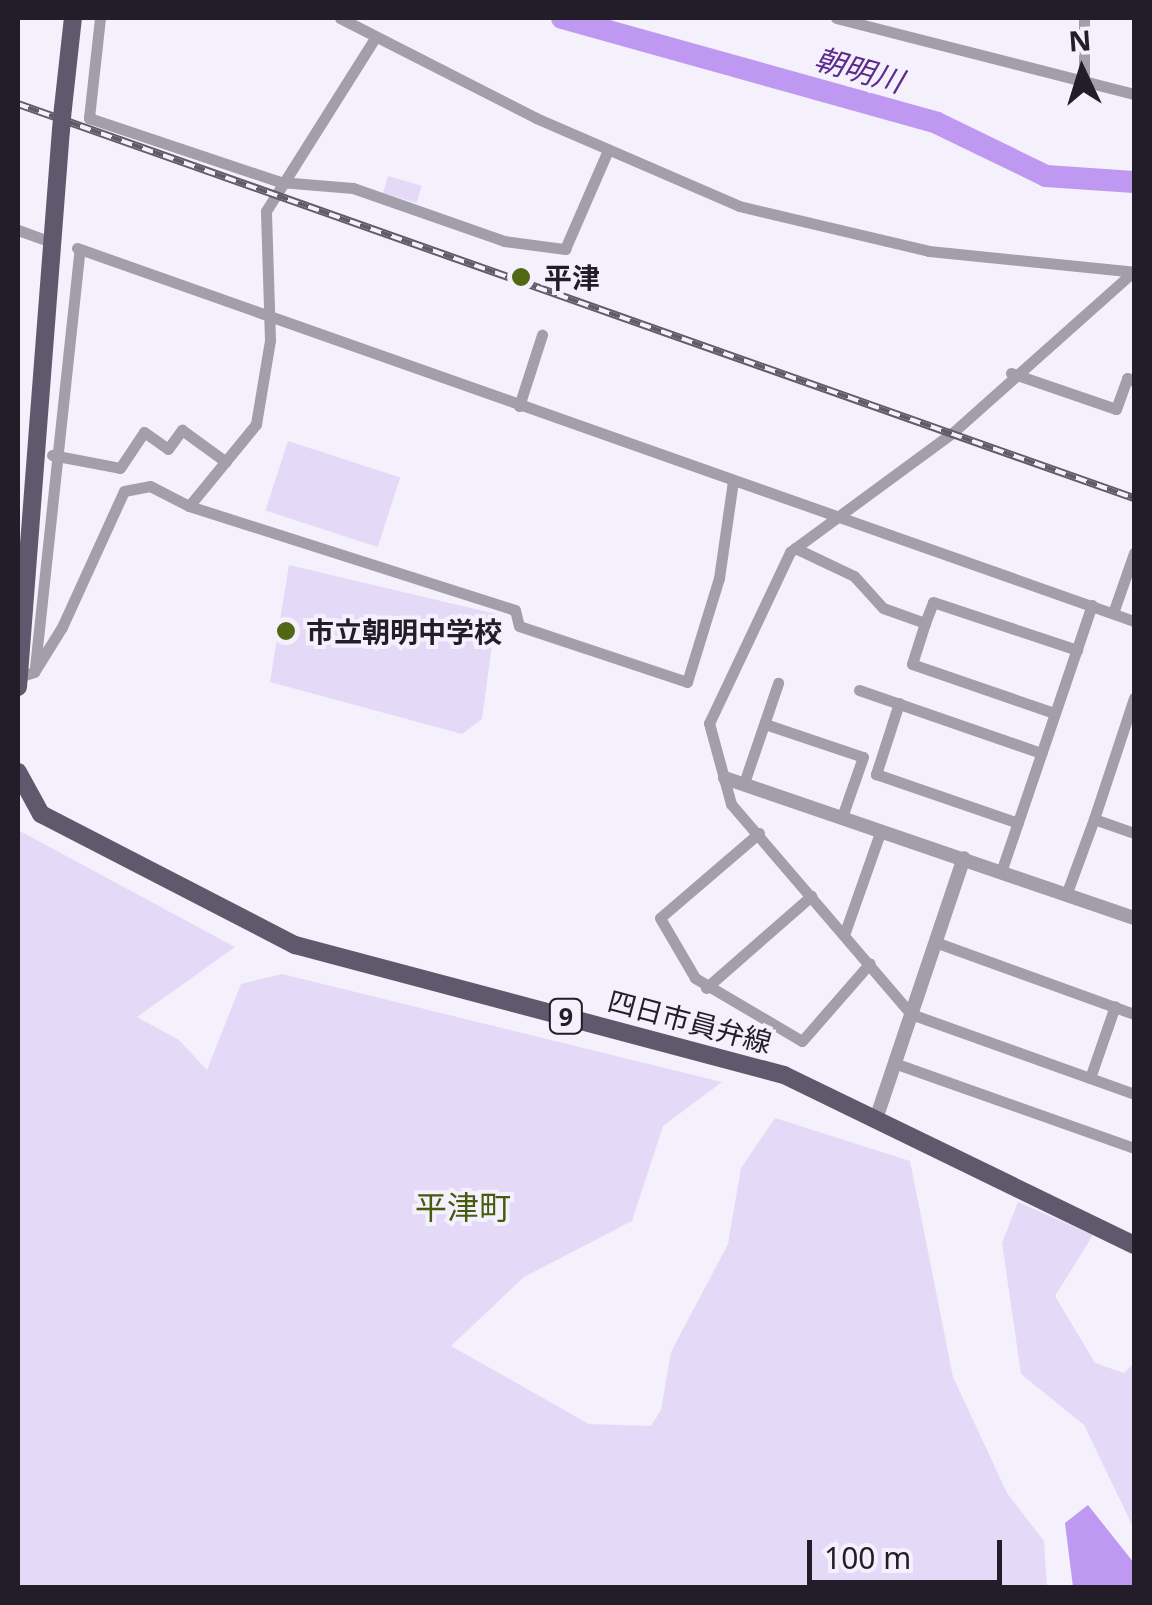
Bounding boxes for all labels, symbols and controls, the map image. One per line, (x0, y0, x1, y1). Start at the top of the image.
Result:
north arrow (1032, 20, 1132, 120)
text: N (1067, 20, 1093, 60)
water label: 朝明川 (811, 40, 907, 100)
place label: 平津 (544, 260, 600, 294)
marker: 平津 (508, 264, 534, 290)
place label: 市立朝明中学校 (306, 614, 502, 648)
marker: 市立朝明中学校 (275, 620, 297, 642)
street label: 四日市員弁線 (605, 983, 775, 1059)
road number: 9 (548, 996, 584, 1036)
district label: 平津町 (415, 1188, 511, 1226)
scale bar (812, 1520, 1007, 1582)
text: 100 m (824, 1537, 911, 1578)

